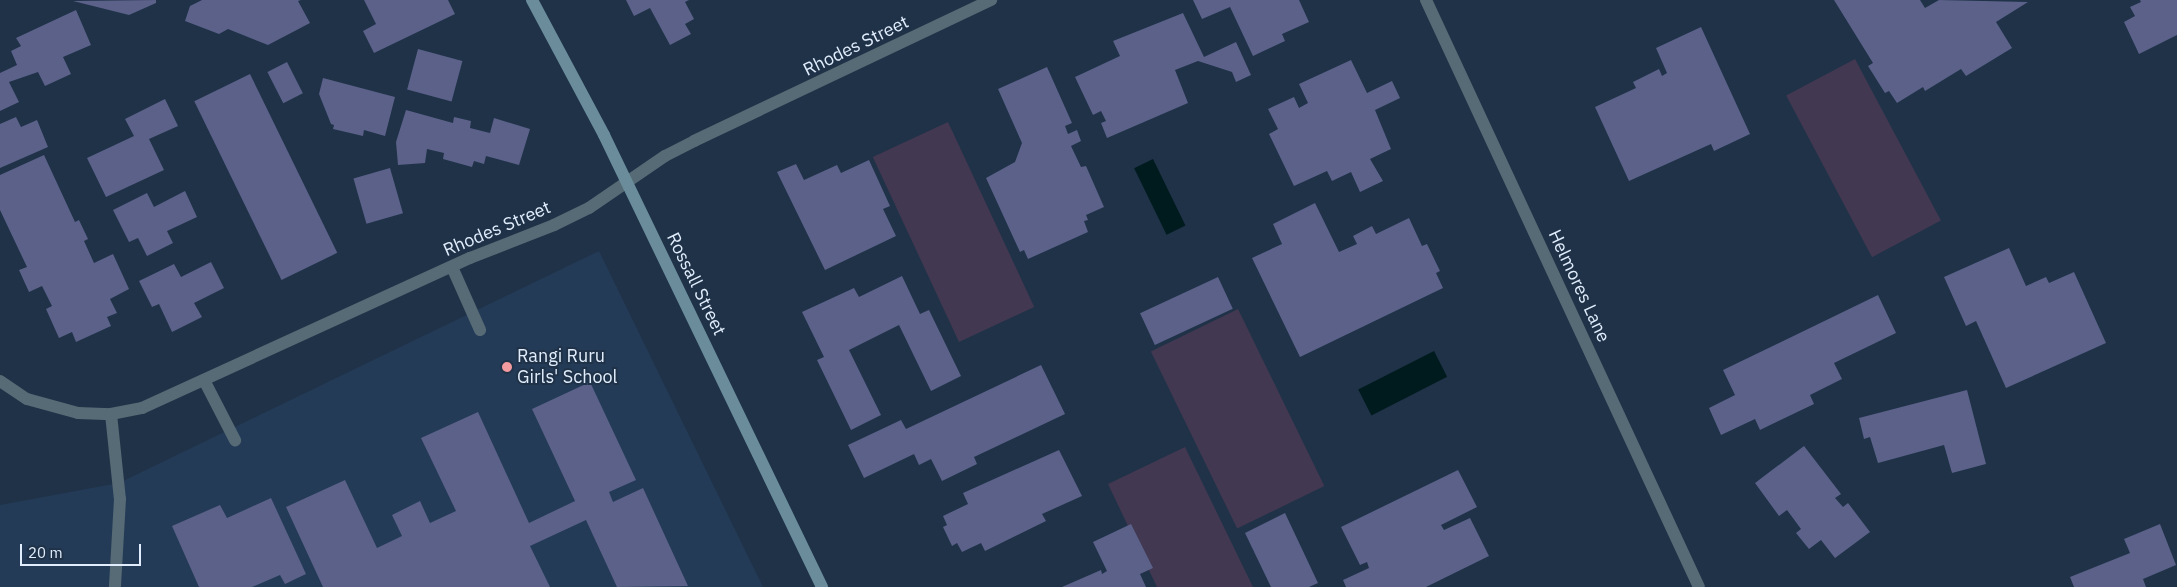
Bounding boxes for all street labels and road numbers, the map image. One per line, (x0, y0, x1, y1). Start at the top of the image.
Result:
street label: Rhodes Street (800, 11, 912, 81)
street label: Rhodes Street (440, 197, 554, 261)
street label: Helmores Lane (1544, 226, 1614, 346)
street label: Rossall Street (662, 229, 730, 339)

